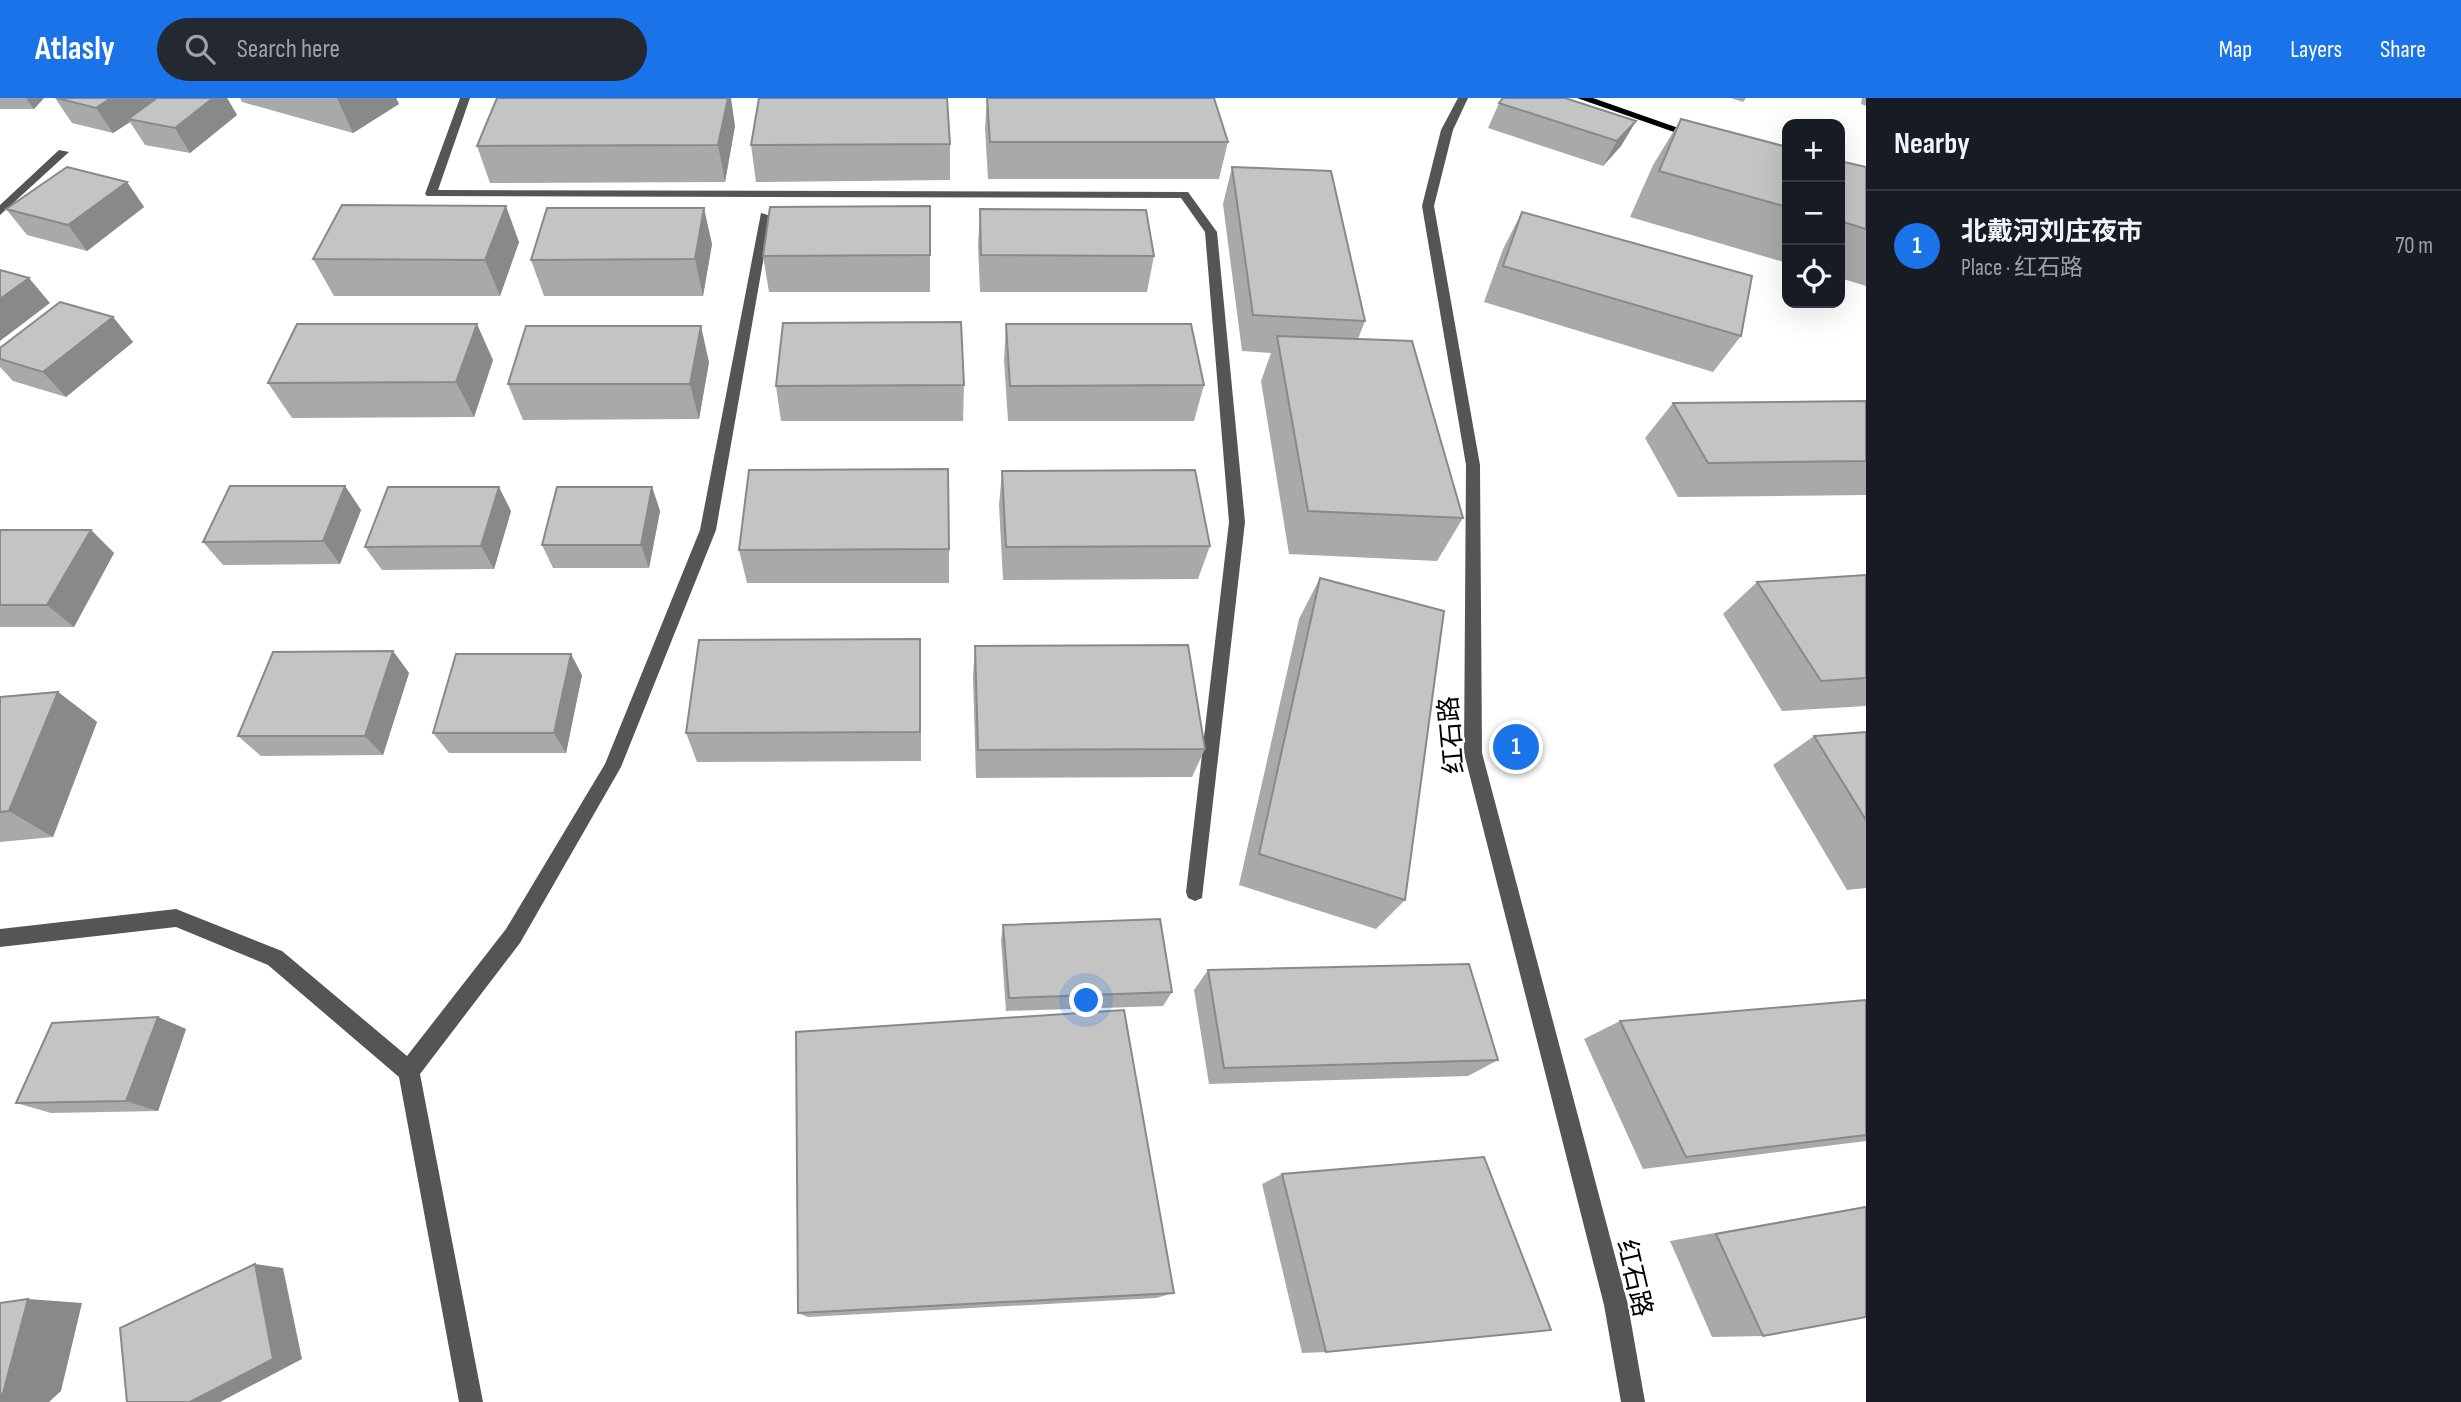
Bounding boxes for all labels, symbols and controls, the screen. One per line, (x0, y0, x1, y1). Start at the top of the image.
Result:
search box (157, 18, 647, 81)
text: Atlasly (35, 29, 115, 69)
icon: search (181, 30, 219, 68)
text: Search here (237, 34, 340, 65)
text: Map (2219, 35, 2252, 64)
text: Layers (2290, 35, 2342, 64)
text: Share (2380, 35, 2426, 64)
map controls (1782, 119, 1845, 308)
button: + (1782, 119, 1845, 182)
text: Nearby (1894, 126, 1970, 162)
button: − (1782, 182, 1845, 245)
text: 北戴河刘庄夜市 (1961, 217, 2143, 248)
text: 1 (1912, 232, 1922, 260)
text: 70 m (2395, 232, 2433, 260)
button: locate (1782, 245, 1845, 308)
text: Place · 红石路 (1961, 254, 2083, 282)
street label: 红石路 (1434, 695, 1471, 775)
pin: 1 (1493, 721, 1539, 773)
your location (1069, 983, 1103, 1017)
street label: 红石路 (1610, 1237, 1657, 1320)

